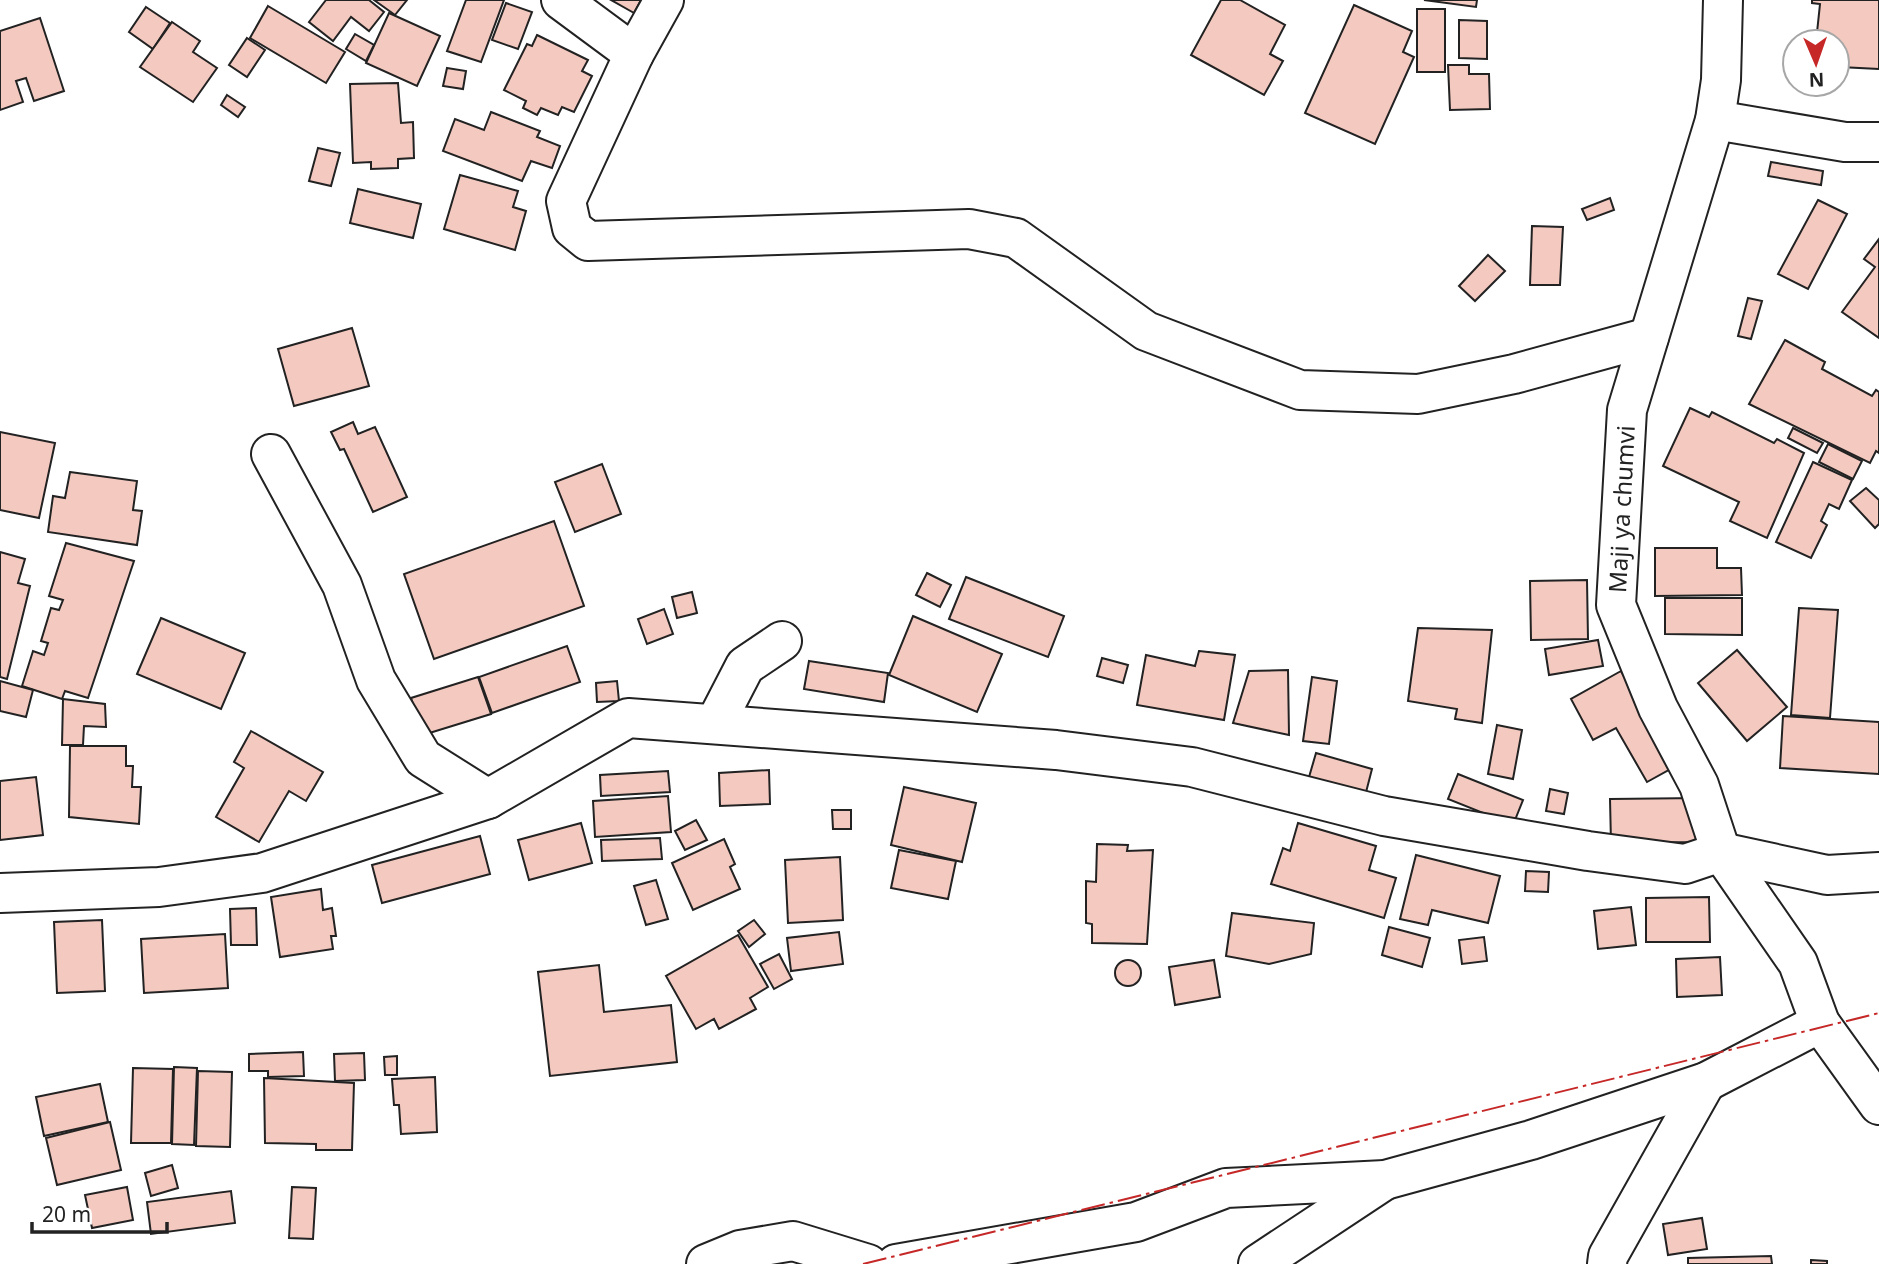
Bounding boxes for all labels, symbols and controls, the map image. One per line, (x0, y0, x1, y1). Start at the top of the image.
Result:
north arrow (1781, 28, 1851, 98)
text: N (1808, 67, 1825, 93)
street label: Maji ya chumvi (1600, 424, 1642, 594)
scale bar (32, 1190, 166, 1234)
text: 20 m (42, 1200, 91, 1228)

